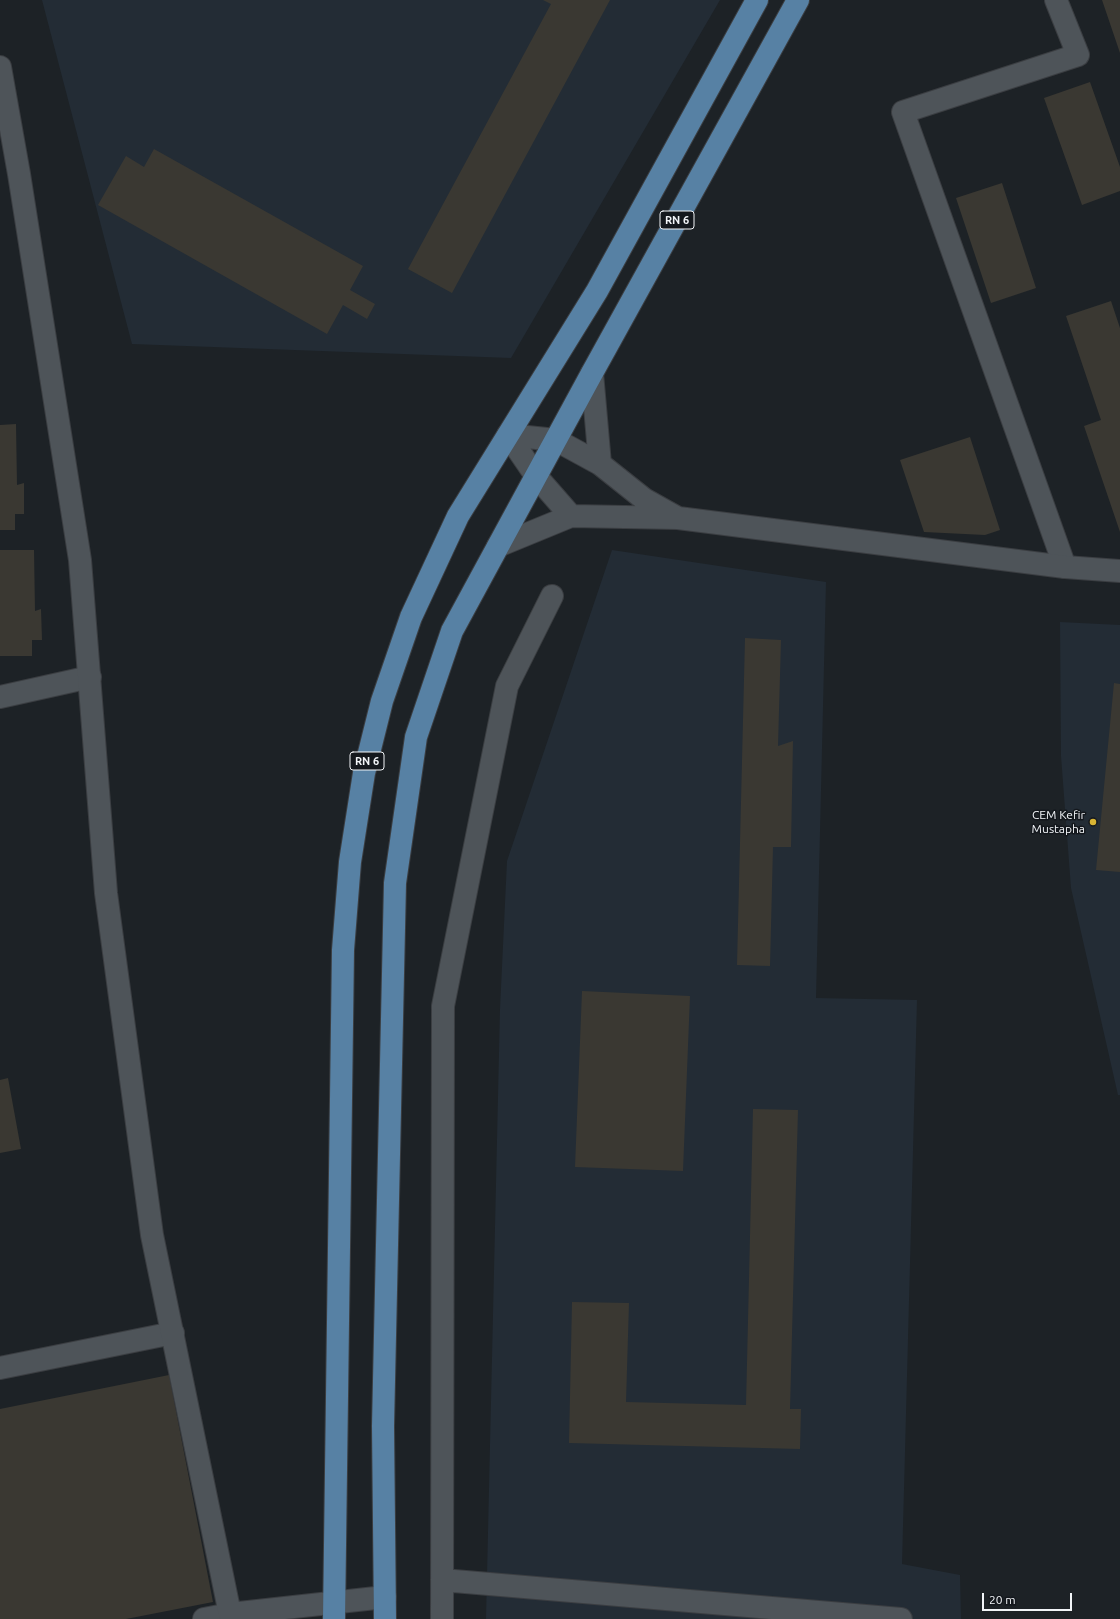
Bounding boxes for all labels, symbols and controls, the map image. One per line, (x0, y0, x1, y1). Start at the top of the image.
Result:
road number: RN 6 (660, 211, 694, 229)
road number: RN 6 (350, 752, 384, 770)
place label: CEM Kefir Mustapha (1032, 808, 1085, 836)
marker: CEM Kefir Mustapha (1088, 817, 1098, 827)
scale bar (984, 1585, 1074, 1611)
text: 20 m (989, 1593, 1016, 1606)

